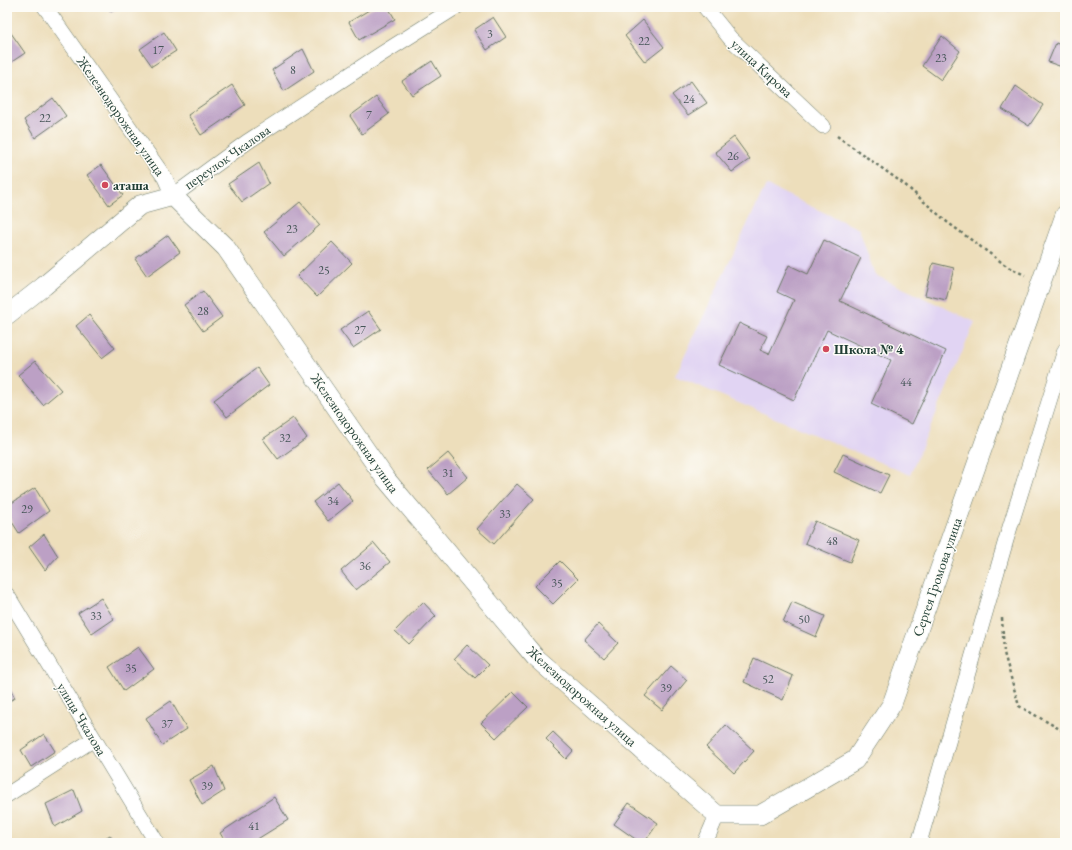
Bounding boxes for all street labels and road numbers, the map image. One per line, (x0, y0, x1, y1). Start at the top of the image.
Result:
street label: улица Кирова (727, 35, 797, 101)
street label: Железнодорожная улица (72, 52, 169, 180)
street label: переулок Чкалова (181, 120, 274, 193)
street label: Железнодорожная улица (306, 369, 403, 497)
street label: Сергея Громова улица (908, 515, 966, 639)
street label: Железнодорожная улица (522, 641, 641, 750)
street label: улица Чкалова (53, 679, 111, 759)

